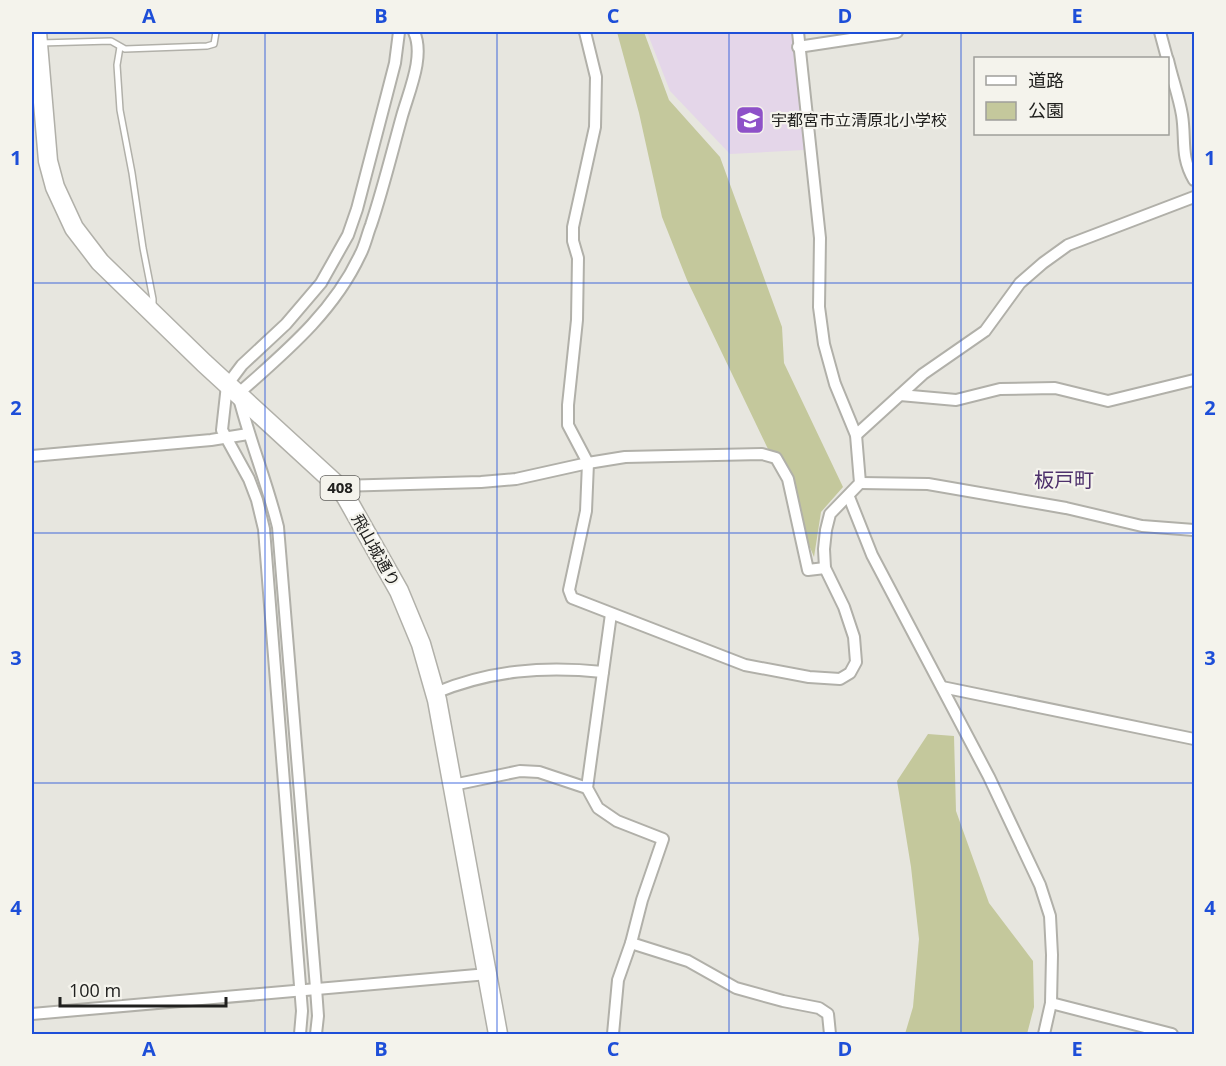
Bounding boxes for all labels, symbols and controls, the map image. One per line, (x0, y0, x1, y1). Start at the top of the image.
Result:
text: A (142, 2, 156, 29)
text: B (374, 2, 388, 29)
text: C (607, 2, 620, 29)
text: D (838, 2, 852, 29)
text: E (1071, 2, 1083, 29)
legend (974, 57, 1169, 135)
text: 道路 (1028, 68, 1064, 92)
text: 公園 (1028, 98, 1064, 122)
school or university icon: 宇都宮市立清原北小学校 (734, 104, 766, 136)
place label: 宇都宮市立清原北小学校 (771, 109, 947, 131)
text: 1 (10, 144, 22, 171)
text: 1 (1204, 144, 1216, 171)
text: 2 (10, 394, 22, 421)
text: 2 (1204, 394, 1216, 421)
district label: 板戸町 (1034, 466, 1094, 493)
road number: 408 (320, 476, 360, 500)
street label: 飛山城通り (347, 510, 405, 590)
text: 3 (10, 644, 22, 671)
text: 3 (1204, 644, 1216, 671)
text: 4 (10, 894, 22, 921)
text: 4 (1204, 894, 1216, 921)
scale bar (60, 970, 226, 1008)
text: 100 m (69, 978, 121, 1002)
text: A (142, 1035, 156, 1062)
text: B (374, 1035, 388, 1062)
text: C (607, 1035, 620, 1062)
text: D (838, 1035, 852, 1062)
text: E (1071, 1035, 1083, 1062)

